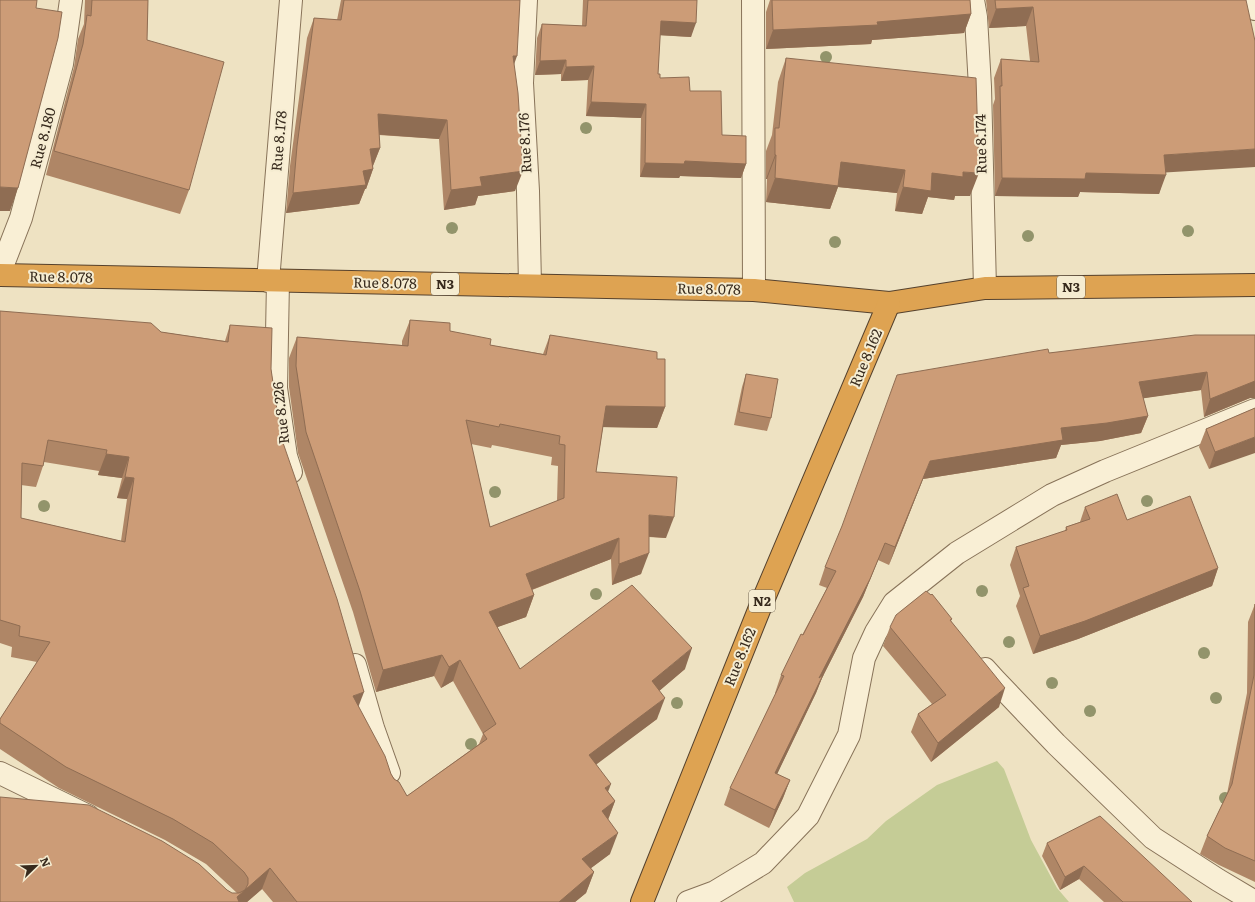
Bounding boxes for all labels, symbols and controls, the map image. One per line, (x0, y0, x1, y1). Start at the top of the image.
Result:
street label: Rue 8.180 (24, 105, 60, 170)
street label: Rue 8.178 (265, 109, 291, 172)
street label: Rue 8.176 (512, 112, 536, 174)
street label: Rue 8.174 (969, 114, 991, 174)
street label: Rue 8.078 (29, 265, 93, 287)
street label: Rue 8.078 (353, 271, 417, 293)
road number: N3 (431, 273, 459, 295)
road number: N3 (1057, 276, 1085, 298)
street label: Rue 8.078 (677, 277, 741, 299)
street label: Rue 8.162 (844, 326, 886, 390)
street label: Rue 8.226 (267, 380, 293, 445)
road number: N2 (749, 590, 775, 612)
street label: Rue 8.162 (718, 625, 760, 689)
north arrow (16, 846, 56, 886)
text: N (37, 854, 55, 869)

